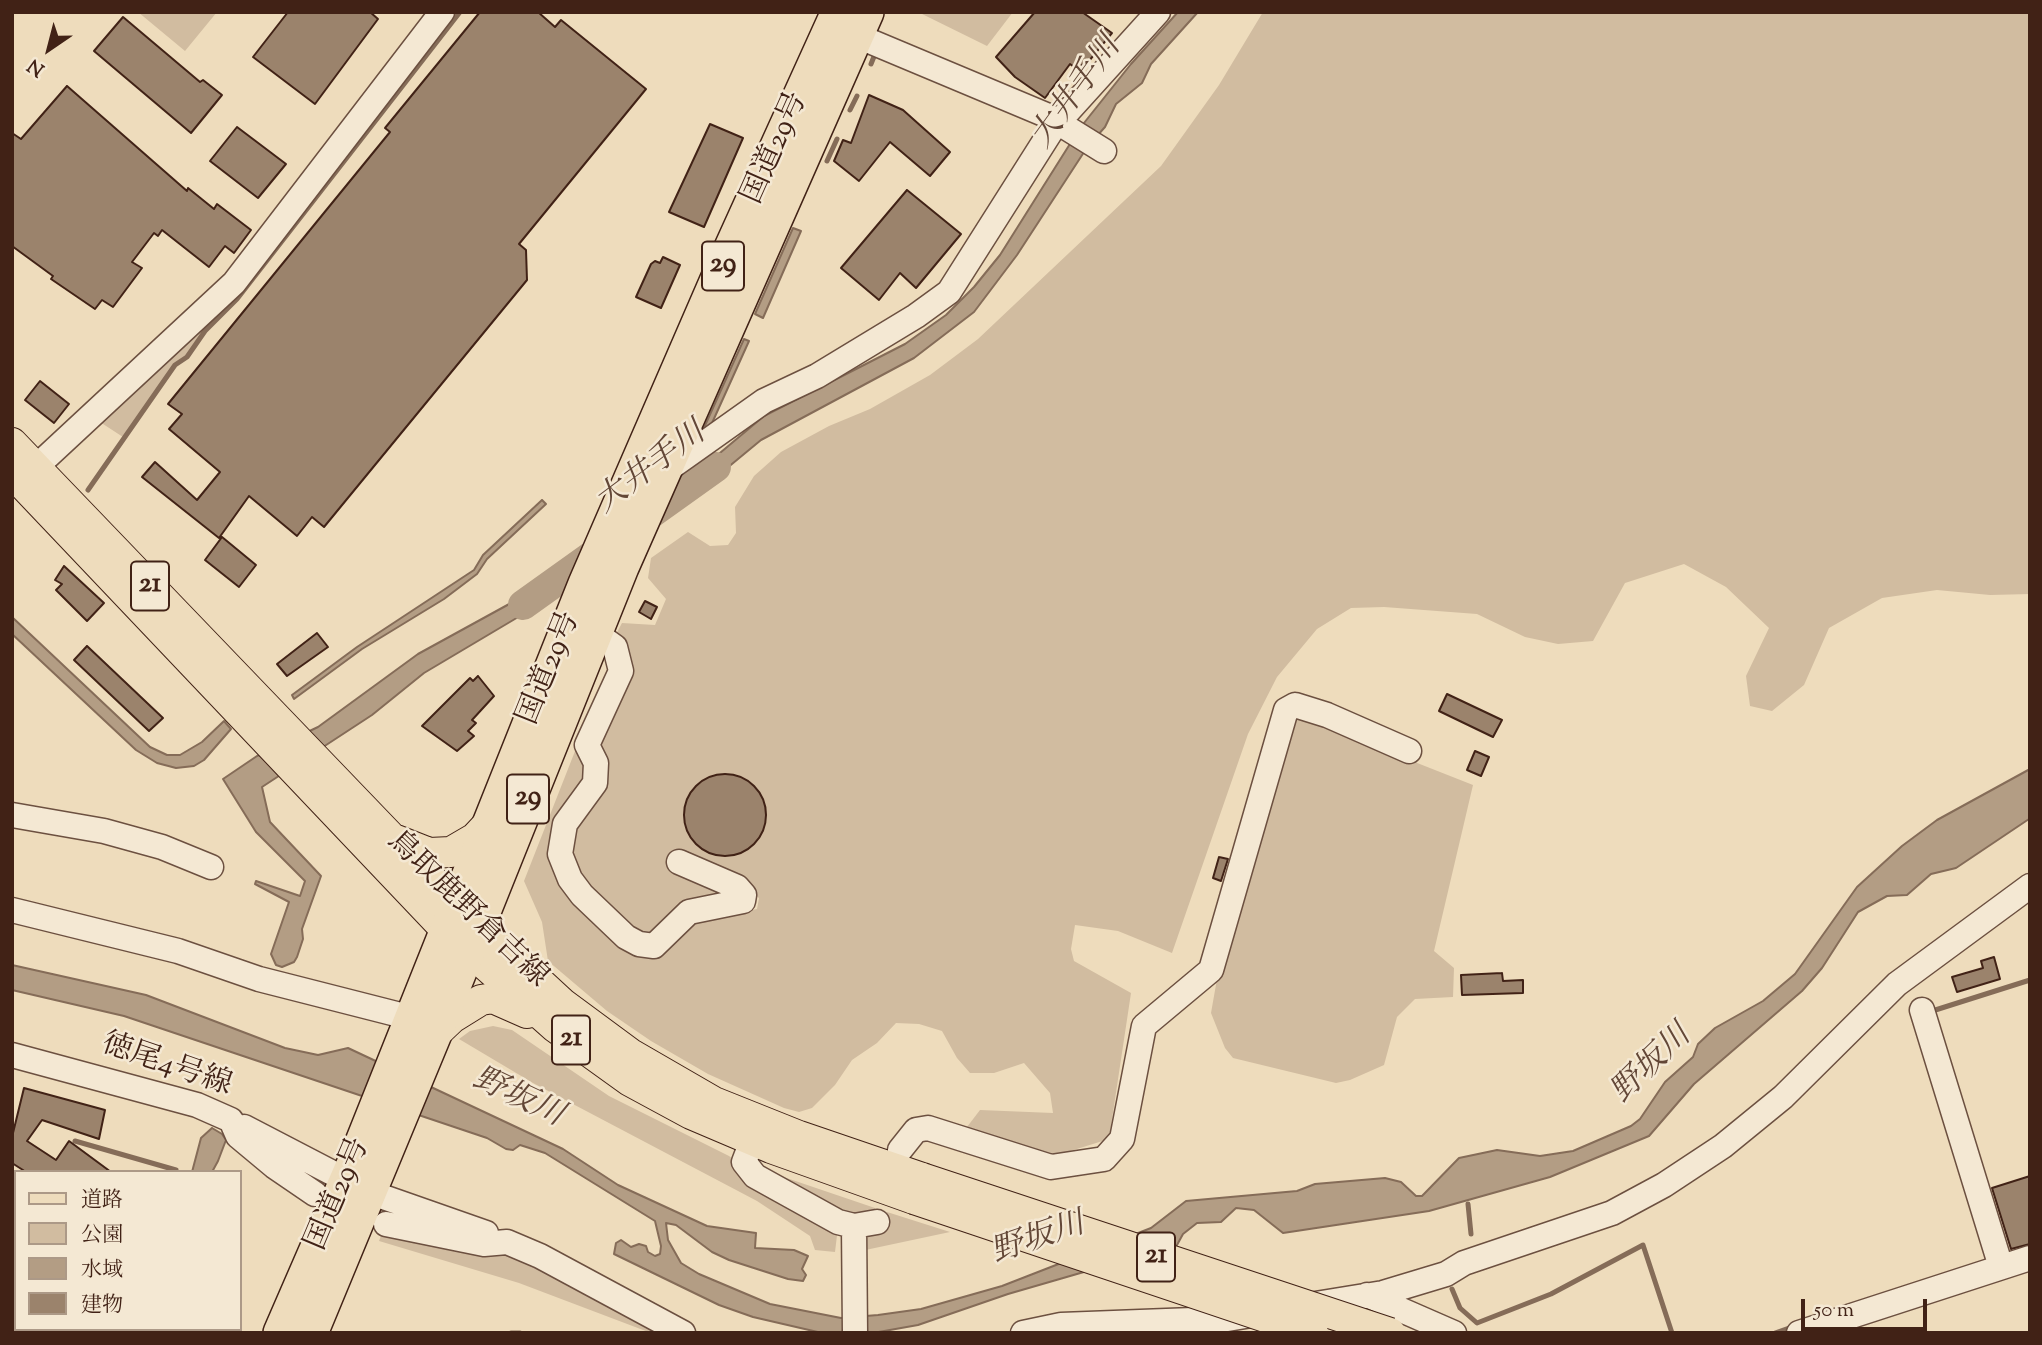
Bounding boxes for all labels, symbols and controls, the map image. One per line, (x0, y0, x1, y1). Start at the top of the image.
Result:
north arrow (14, 14, 84, 84)
water label: 大井手川 (1025, 31, 1131, 157)
text: N (23, 51, 51, 82)
street label: 国道29号 (736, 87, 818, 211)
road number: 29 (702, 242, 744, 290)
water label: 大井手川 (589, 416, 715, 524)
road number: 21 (131, 562, 169, 610)
street label: 国道29号 (512, 607, 590, 731)
road number: 29 (507, 774, 549, 824)
street label: 鳥取鹿野倉吉線 (378, 825, 554, 997)
road number: 21 (552, 1016, 590, 1064)
water label: 野坂川 (1605, 1019, 1701, 1113)
street label: 徳尾4号線 (96, 1028, 236, 1106)
water label: 野坂川 (465, 1062, 569, 1138)
street label: 国道29号 (300, 1133, 380, 1257)
legend (14, 1170, 242, 1331)
text: 道路 (81, 1186, 123, 1216)
water label: 野坂川 (987, 1207, 1091, 1275)
text: 公園 (81, 1221, 123, 1251)
road number: 21 (1137, 1232, 1175, 1282)
text: 水域 (81, 1256, 123, 1286)
scale bar (1804, 1286, 1930, 1330)
text: 建物 (81, 1291, 123, 1321)
text: 50 m (1814, 1296, 1854, 1326)

